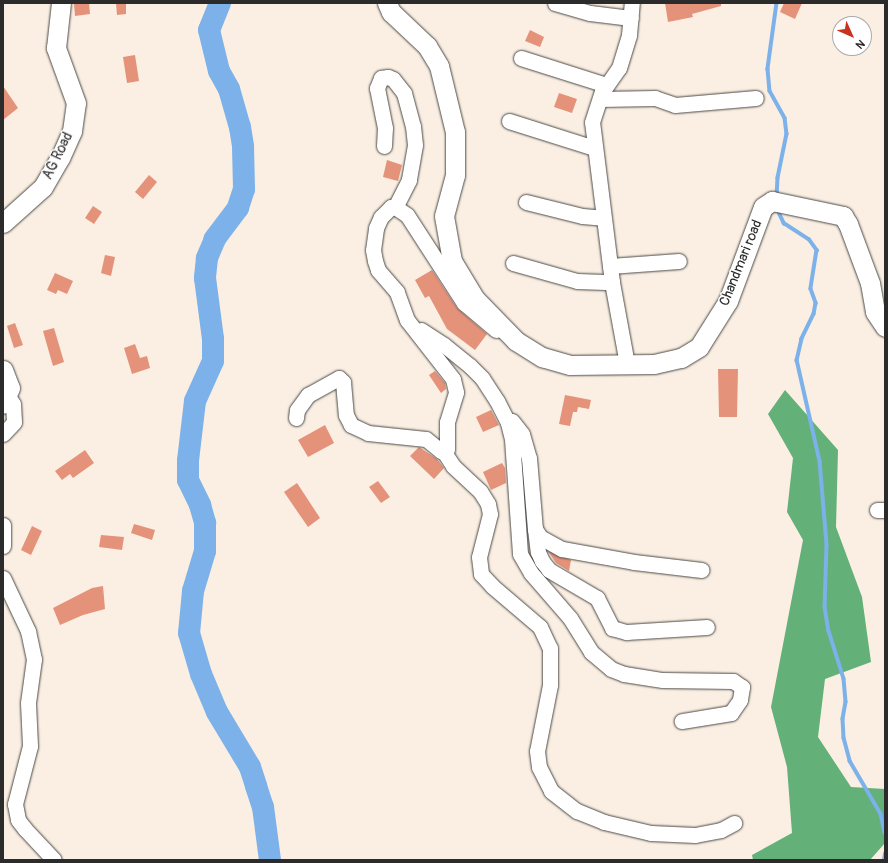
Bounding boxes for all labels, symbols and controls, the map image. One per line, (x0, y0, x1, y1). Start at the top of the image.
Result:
north arrow (832, 16, 872, 56)
text: N (853, 37, 867, 51)
street label: AG Road (39, 130, 77, 182)
street label: Chandmari road (716, 218, 766, 308)

